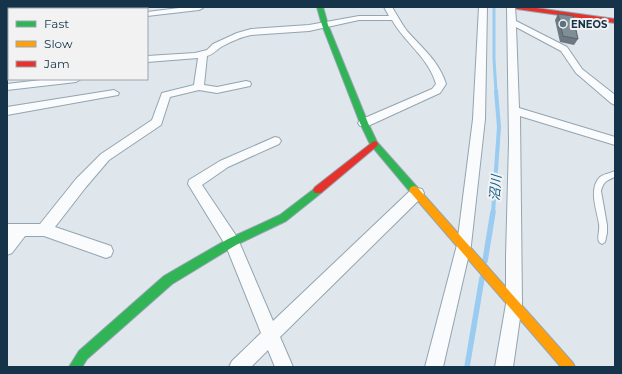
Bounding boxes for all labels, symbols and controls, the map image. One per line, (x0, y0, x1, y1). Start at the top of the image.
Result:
legend (8, 8, 148, 80)
text: Fast (44, 16, 69, 31)
place label: ENEOS (571, 18, 608, 31)
marker: ENEOS (558, 19, 568, 29)
text: Slow (44, 36, 73, 51)
text: Jam (43, 56, 70, 71)
water label: 沼川 (486, 172, 504, 202)

